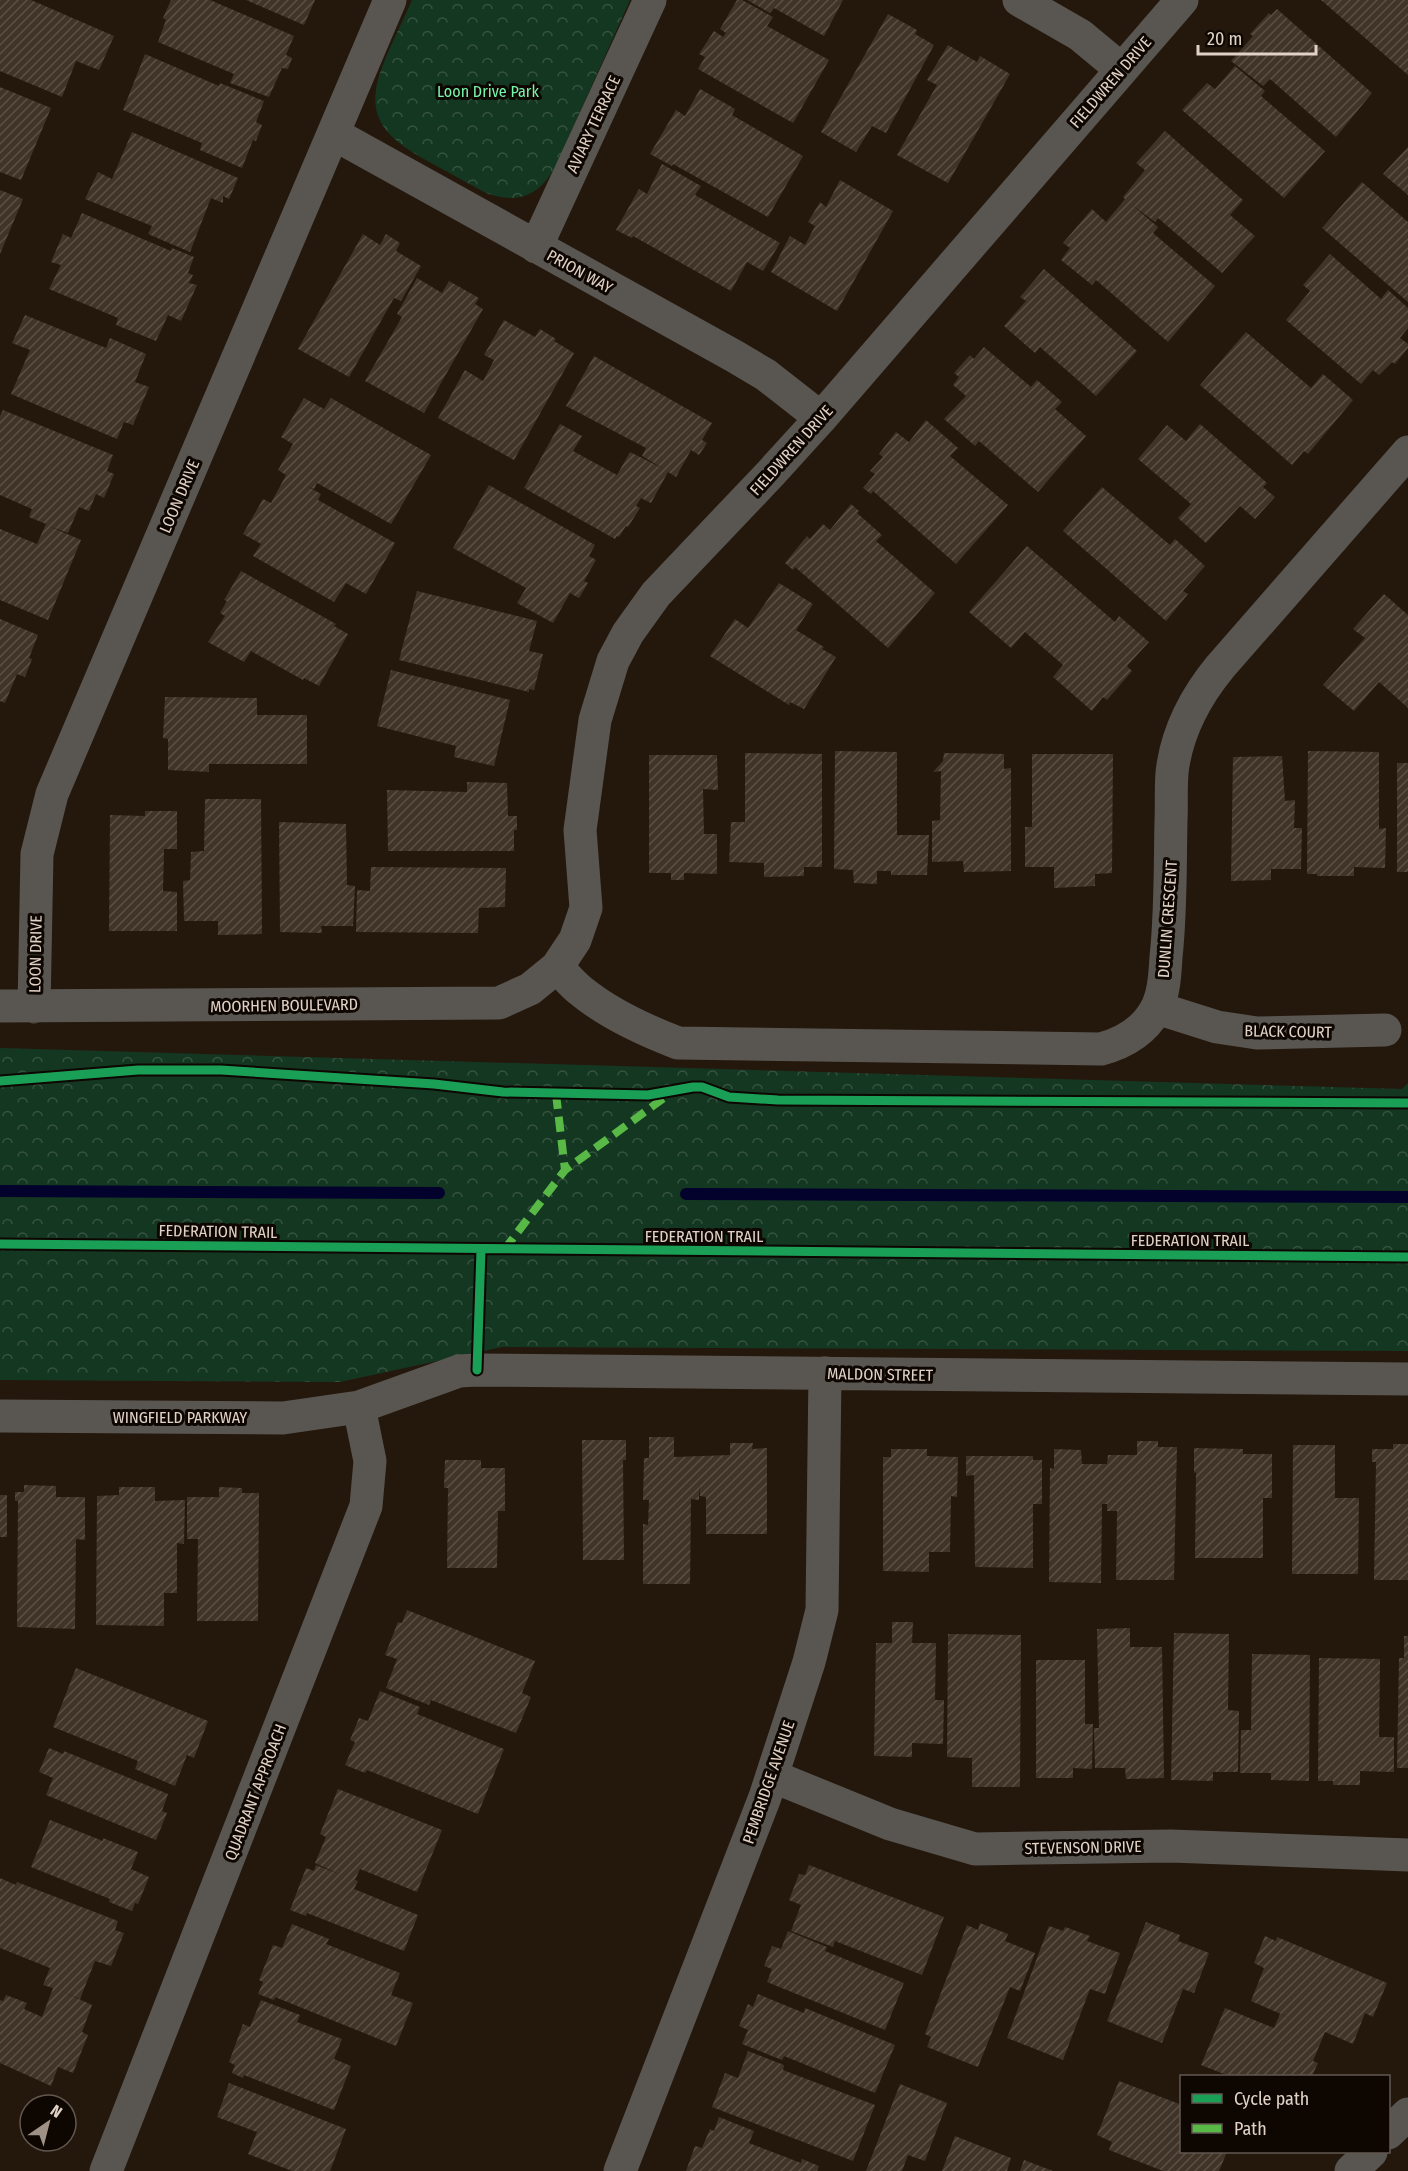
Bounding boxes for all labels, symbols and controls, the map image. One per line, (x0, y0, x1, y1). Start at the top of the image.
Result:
scale bar (1198, 18, 1316, 56)
text: 20 m (1207, 28, 1242, 50)
street label: FIELDWREN DRIVE (1066, 33, 1155, 132)
street label: AVIARY TERRACE (563, 73, 624, 176)
park label: Loon Drive Park (437, 82, 539, 101)
street label: PRION WAY (543, 246, 616, 297)
street label: FIELDWREN DRIVE (746, 401, 837, 499)
street label: LOON DRIVE (156, 457, 203, 536)
street label: DUNLIN CRESCENT (1154, 859, 1181, 979)
street label: LOON DRIVE (25, 915, 46, 993)
street label: MOORHEN BOULEVARD (210, 995, 358, 1016)
street label: BLACK COURT (1244, 1021, 1332, 1042)
street label: FEDERATION TRAIL (159, 1221, 277, 1242)
street label: FEDERATION TRAIL (645, 1227, 763, 1246)
street label: FEDERATION TRAIL (1131, 1231, 1249, 1250)
street label: MALDON STREET (827, 1364, 934, 1385)
street label: WINGFIELD PARKWAY (113, 1408, 247, 1427)
street label: PEMBRIDGE AVENUE (738, 1718, 798, 1846)
street label: QUADRANT APPROACH (221, 1721, 290, 1863)
street label: STEVENSON DRIVE (1024, 1837, 1142, 1858)
legend (1180, 2075, 1390, 2153)
text: Cycle path (1234, 2088, 1309, 2110)
north arrow (18, 2093, 78, 2153)
text: N (47, 2101, 66, 2122)
text: Path (1234, 2118, 1267, 2140)

